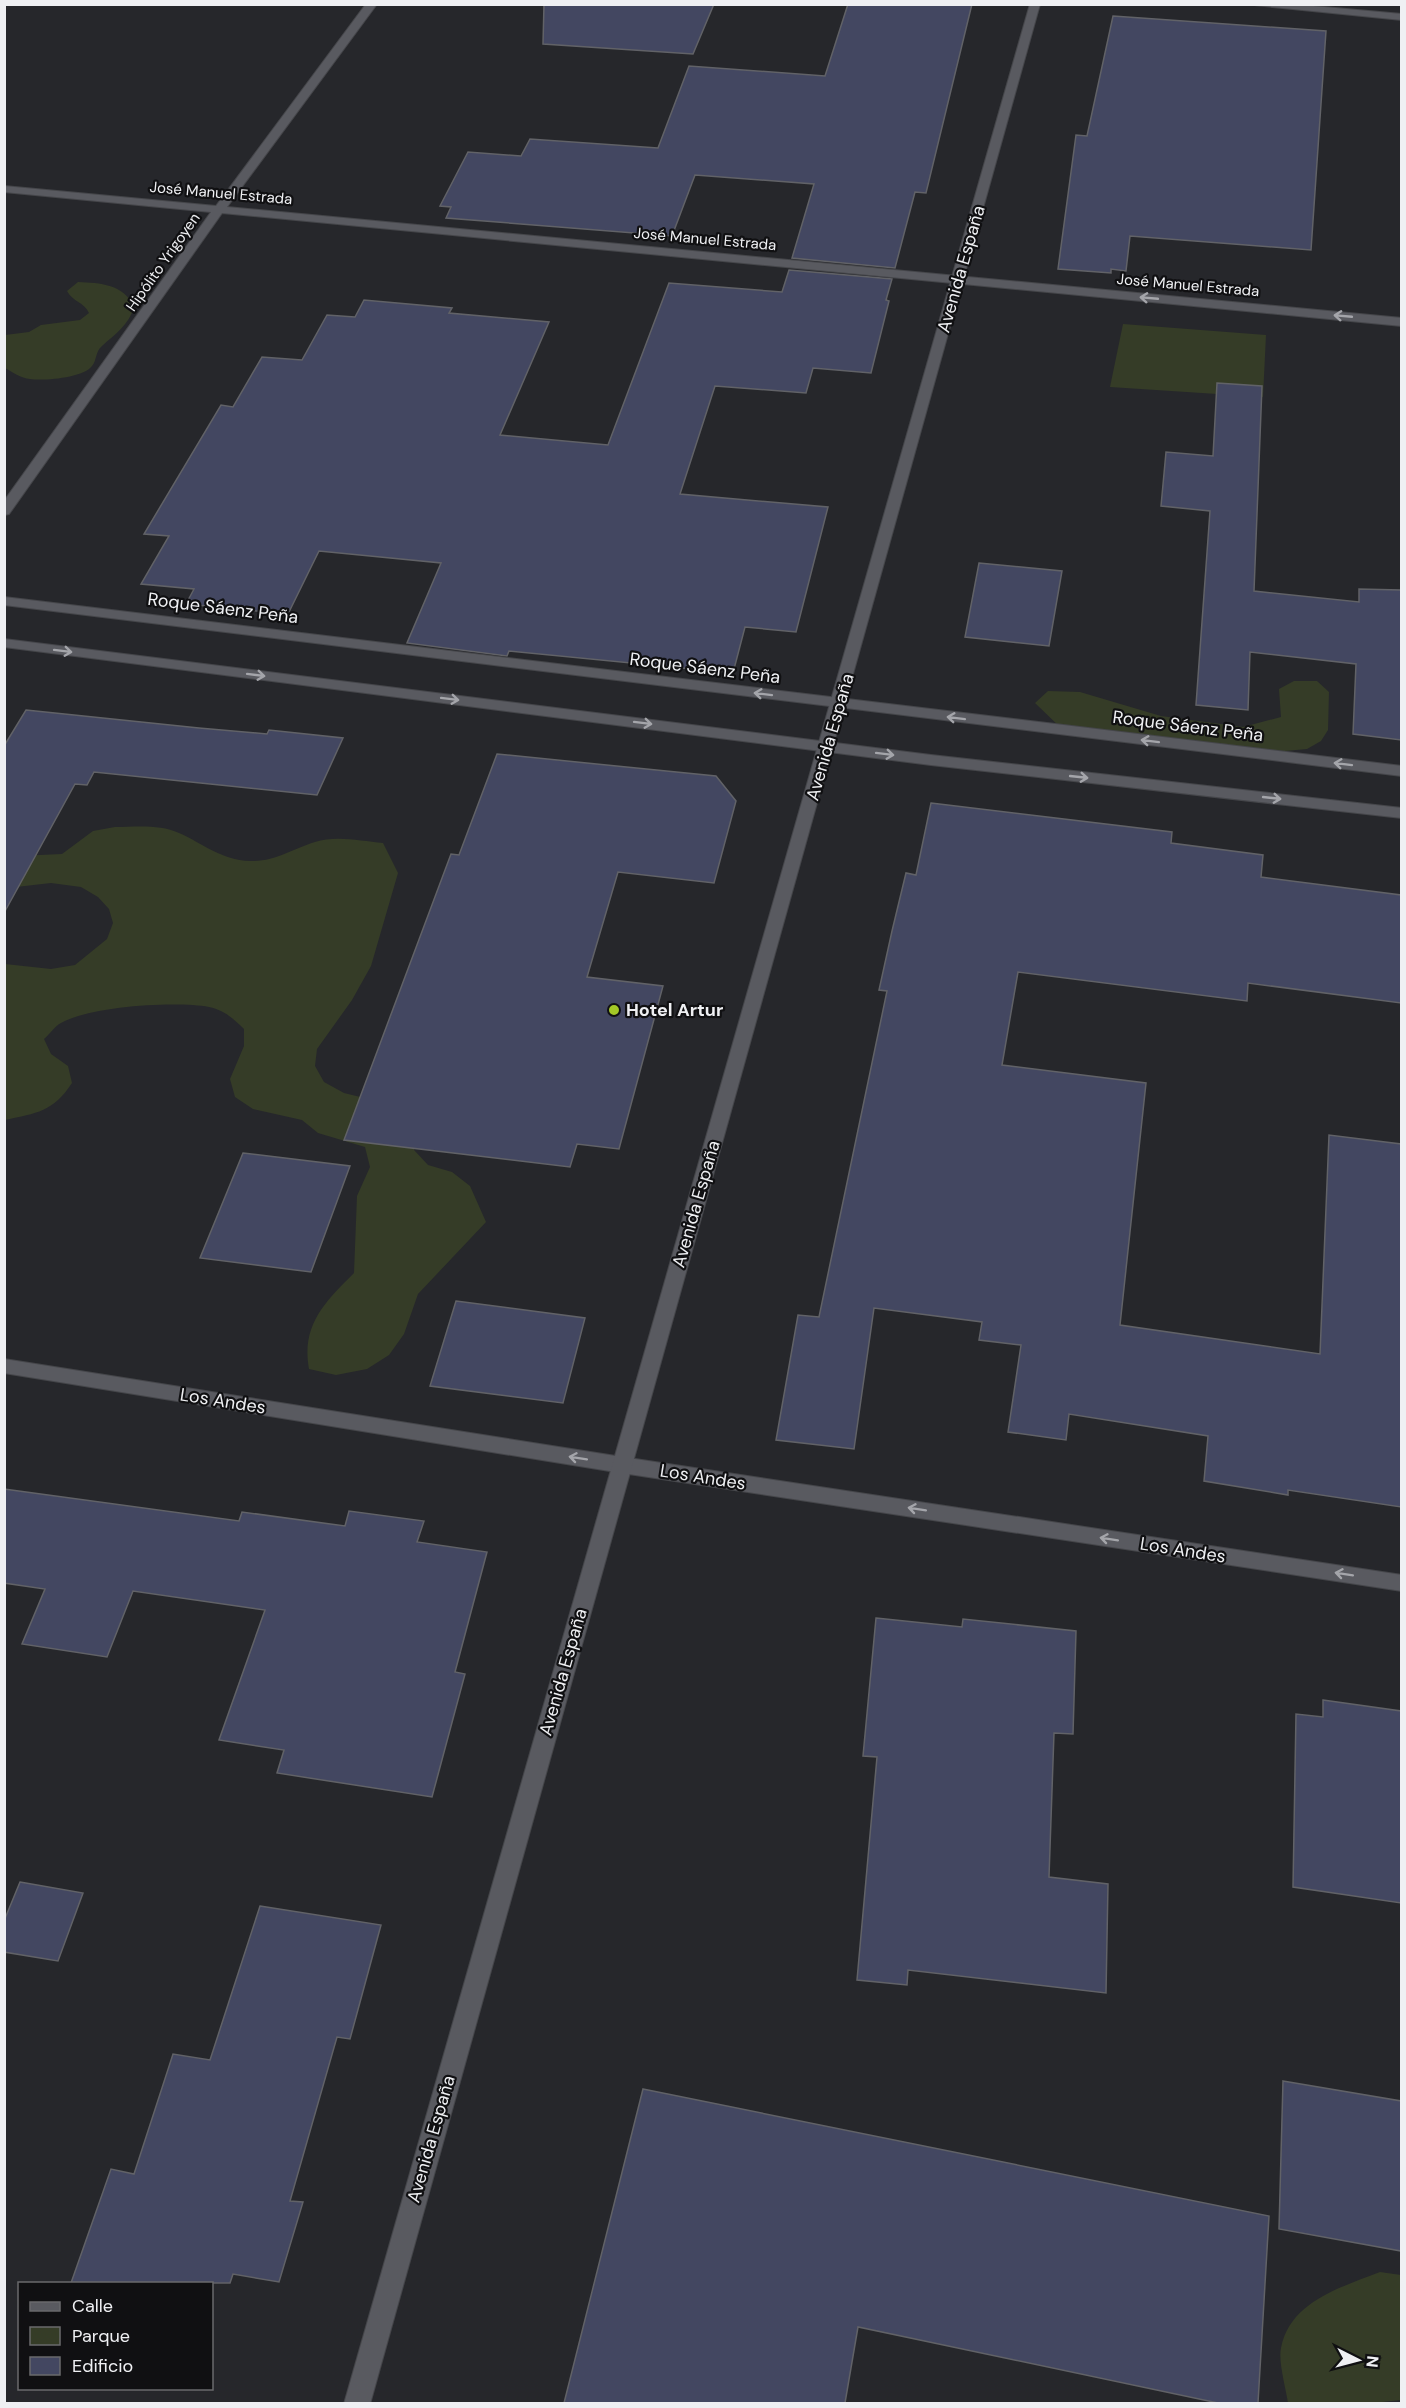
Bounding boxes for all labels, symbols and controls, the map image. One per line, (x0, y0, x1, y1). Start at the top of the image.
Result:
street label: José Manuel Estrada (149, 177, 293, 209)
street label: Avenida España (931, 203, 991, 335)
street label: Hipólito Yrigoyen (122, 209, 204, 315)
street label: José Manuel Estrada (633, 223, 777, 255)
street label: José Manuel Estrada (1116, 269, 1260, 301)
one-way arrow (1140, 292, 1160, 303)
one-way arrow (1334, 310, 1354, 321)
street label: Roque Sáenz Peña (146, 587, 300, 629)
one-way arrow (52, 645, 72, 656)
street label: Roque Sáenz Peña (628, 647, 782, 689)
one-way arrow (246, 670, 265, 681)
street label: Avenida España (800, 671, 860, 803)
one-way arrow (753, 689, 773, 700)
one-way arrow (439, 694, 459, 705)
street label: Roque Sáenz Peña (1111, 705, 1265, 747)
one-way arrow (947, 712, 967, 723)
one-way arrow (633, 718, 652, 729)
one-way arrow (1140, 735, 1160, 746)
one-way arrow (875, 749, 894, 760)
one-way arrow (1334, 758, 1354, 769)
one-way arrow (1068, 771, 1088, 782)
one-way arrow (1262, 793, 1282, 804)
place label: Hotel Artur (626, 998, 723, 1022)
marker: Hotel Artur (607, 1003, 621, 1017)
street label: Avenida España (666, 1138, 726, 1270)
street label: Los Andes (178, 1382, 268, 1420)
one-way arrow (569, 1452, 589, 1463)
street label: Los Andes (658, 1458, 748, 1496)
one-way arrow (907, 1504, 927, 1515)
street label: Los Andes (1138, 1531, 1228, 1569)
one-way arrow (1100, 1533, 1120, 1544)
one-way arrow (1334, 1569, 1354, 1580)
street label: Avenida España (533, 1606, 593, 1738)
street label: Avenida España (401, 2073, 461, 2205)
legend (18, 2282, 213, 2390)
text: Calle (72, 2294, 113, 2318)
text: Parque (72, 2324, 130, 2348)
north arrow (1328, 2330, 1388, 2390)
text: Edificio (72, 2354, 133, 2378)
text: N (1361, 2355, 1383, 2368)

